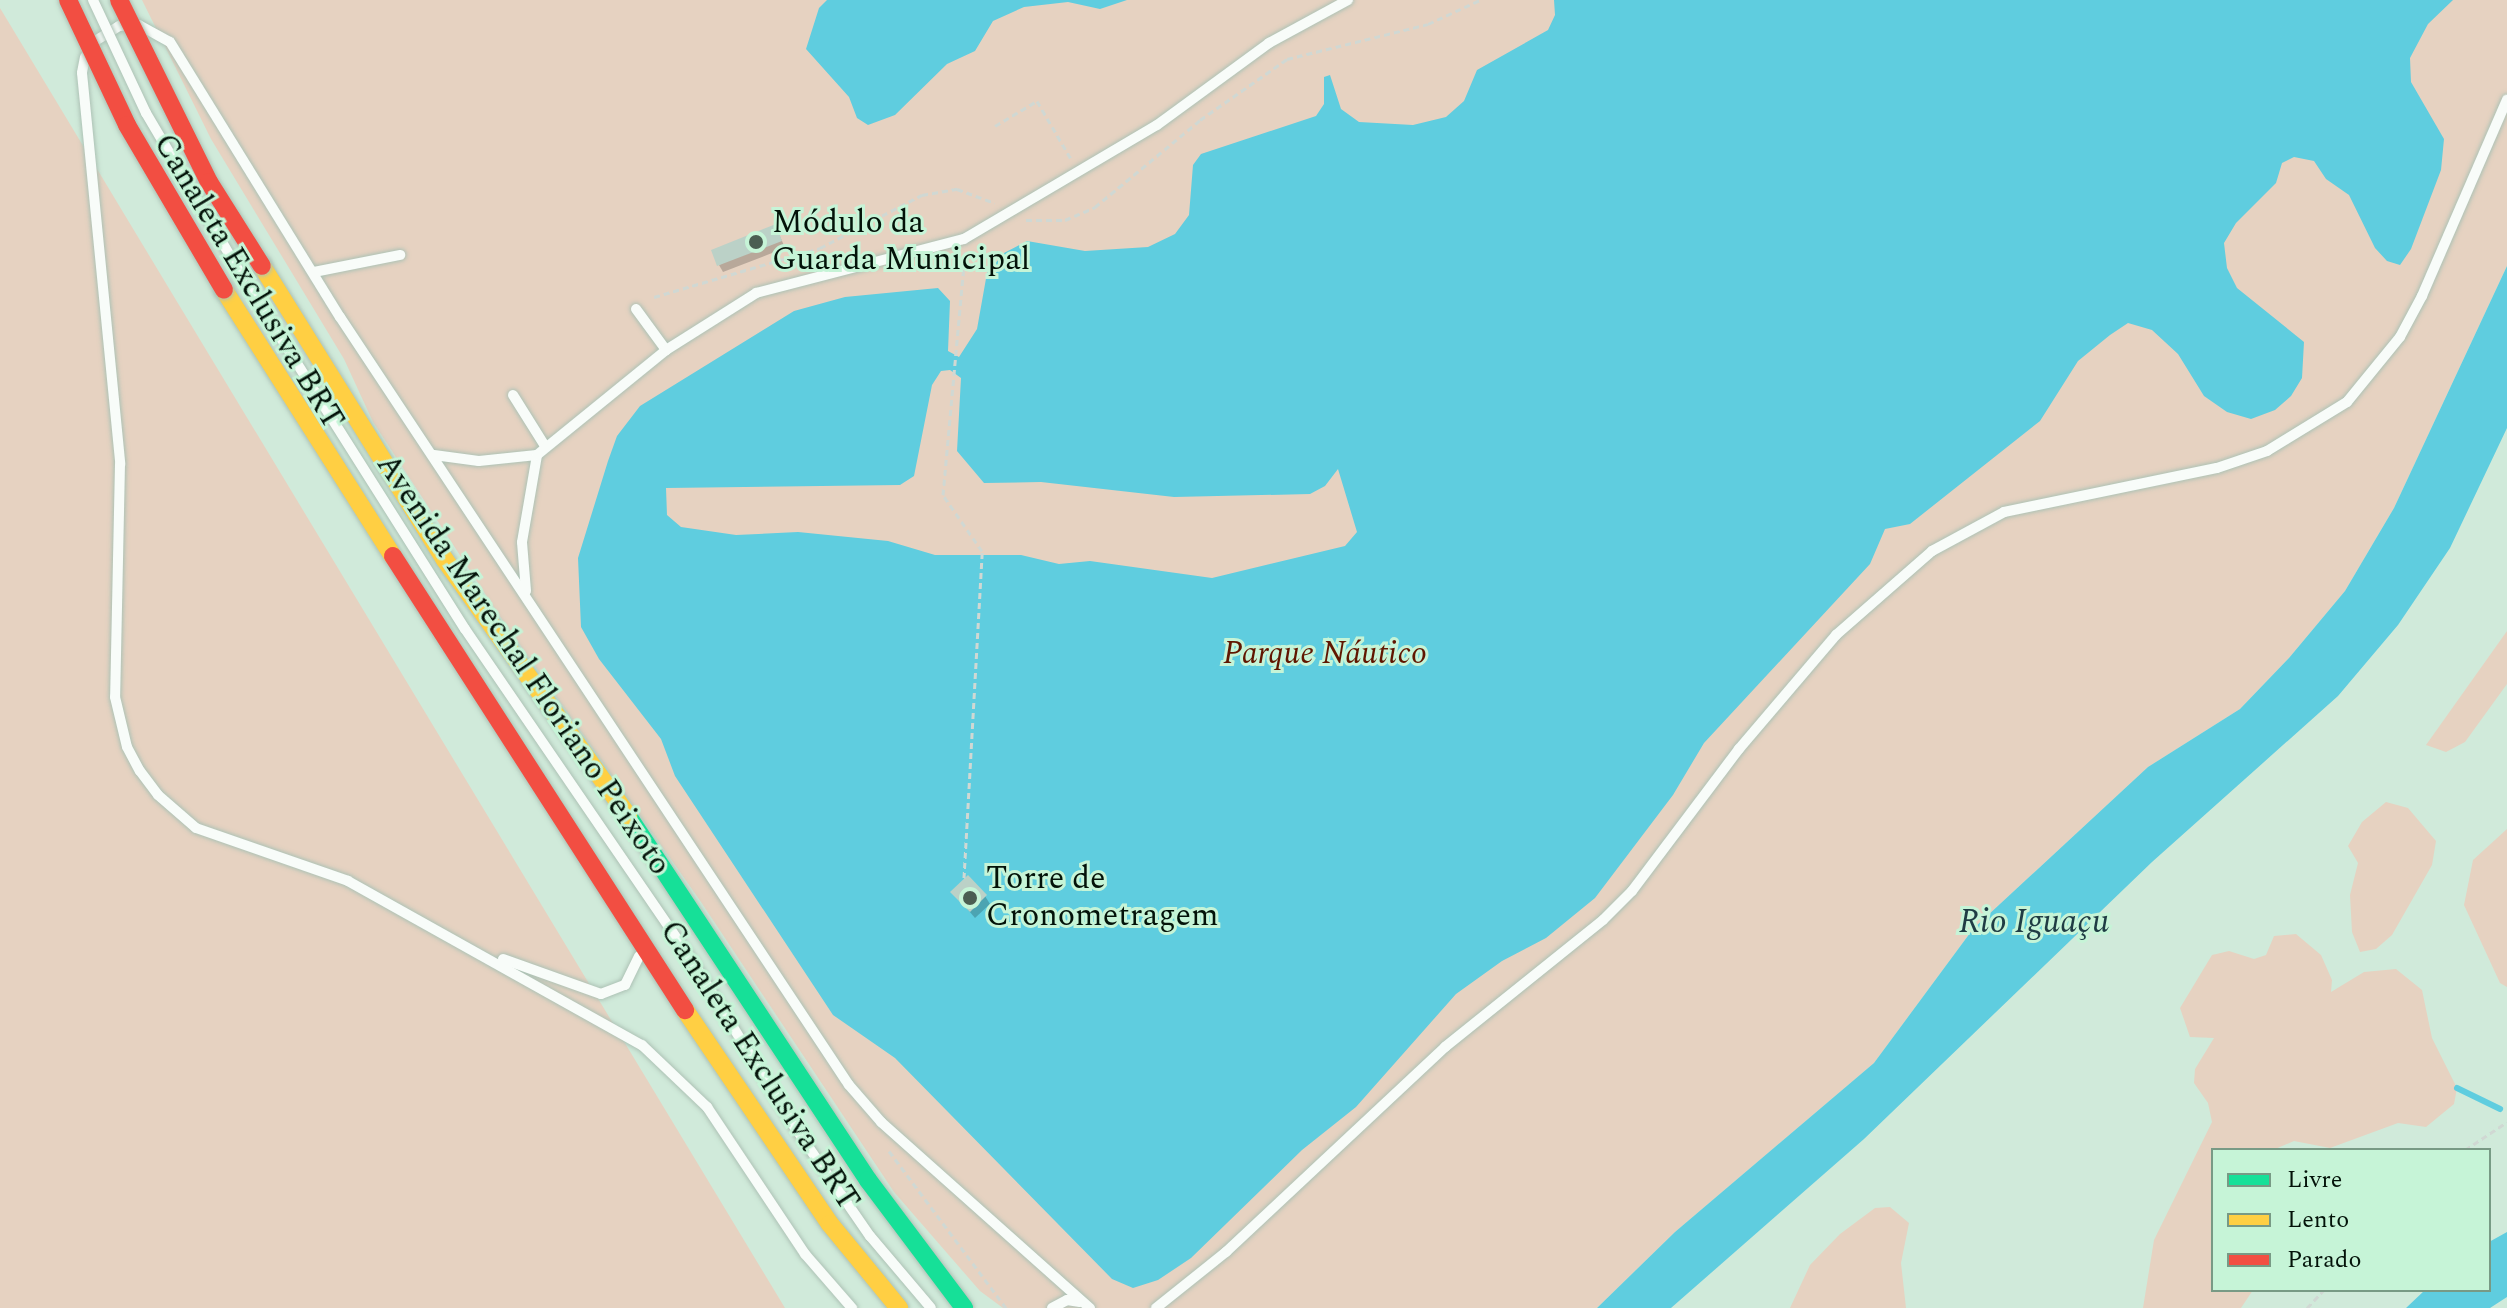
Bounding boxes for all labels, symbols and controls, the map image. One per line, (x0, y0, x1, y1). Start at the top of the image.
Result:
street label: Canaleta Exclusiva BRT (144, 127, 352, 437)
place label: Módulo da Guarda Municipal (772, 205, 1030, 280)
marker: Módulo da Guarda Municipal (747, 233, 765, 251)
street label: Avenida Marechal Floriano Peixoto (367, 447, 679, 883)
park label: Parque Náutico (1223, 635, 1427, 673)
place label: Torre de Cronometragem (986, 861, 1218, 936)
marker: Torre de Cronometragem (961, 889, 979, 907)
water label: Rio Iguaçu (1959, 903, 2109, 943)
street label: Canaleta Exclusiva BRT (651, 914, 867, 1218)
legend (2211, 1148, 2491, 1292)
text: Livre (2287, 1162, 2342, 1198)
text: Lento (2287, 1202, 2349, 1238)
text: Parado (2287, 1242, 2361, 1278)

